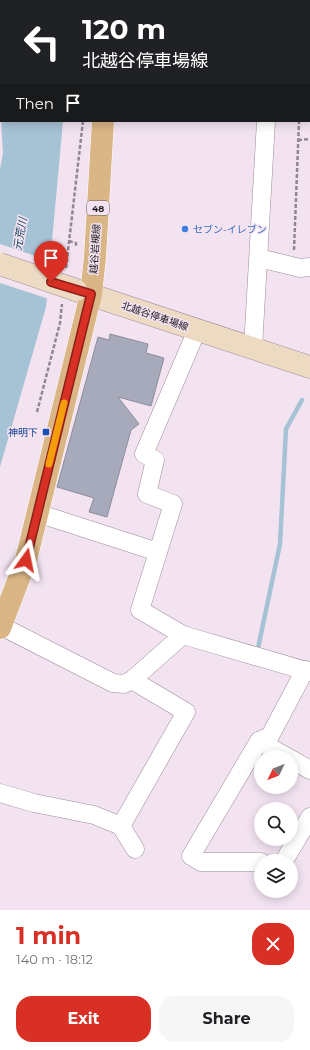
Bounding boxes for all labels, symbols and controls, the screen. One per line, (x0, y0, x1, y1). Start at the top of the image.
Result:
text: 120 m (82, 12, 166, 46)
icon: left (16, 16, 68, 68)
text: 北越谷停車場線 (82, 50, 208, 72)
icon: arrive (62, 92, 84, 114)
text: Then (16, 94, 54, 113)
road number: 48 (87, 201, 109, 215)
water label: 元荒川 (10, 216, 30, 251)
place label: セブン-イレブン (193, 223, 267, 236)
street label: 越谷岩槻線 (87, 224, 103, 274)
marker: セブン-イレブン (180, 224, 190, 234)
pin (34, 241, 68, 282)
icon: arrive (40, 247, 62, 269)
street label: 北越谷停車場線 (120, 298, 190, 334)
place label: 神明下 (8, 426, 38, 439)
marker: 神明下 (41, 427, 51, 437)
position arrow (5.0, 539, 47.0, 581)
north arrow (254, 750, 298, 794)
map controls (254, 750, 298, 898)
button: search (254, 802, 298, 846)
button: layers (254, 854, 298, 898)
text: 1 min (16, 921, 81, 950)
button: close (252, 923, 294, 965)
text: 140 m · 18:12 (16, 951, 93, 967)
button: Exit (16, 996, 151, 1042)
button: Share (159, 996, 294, 1042)

